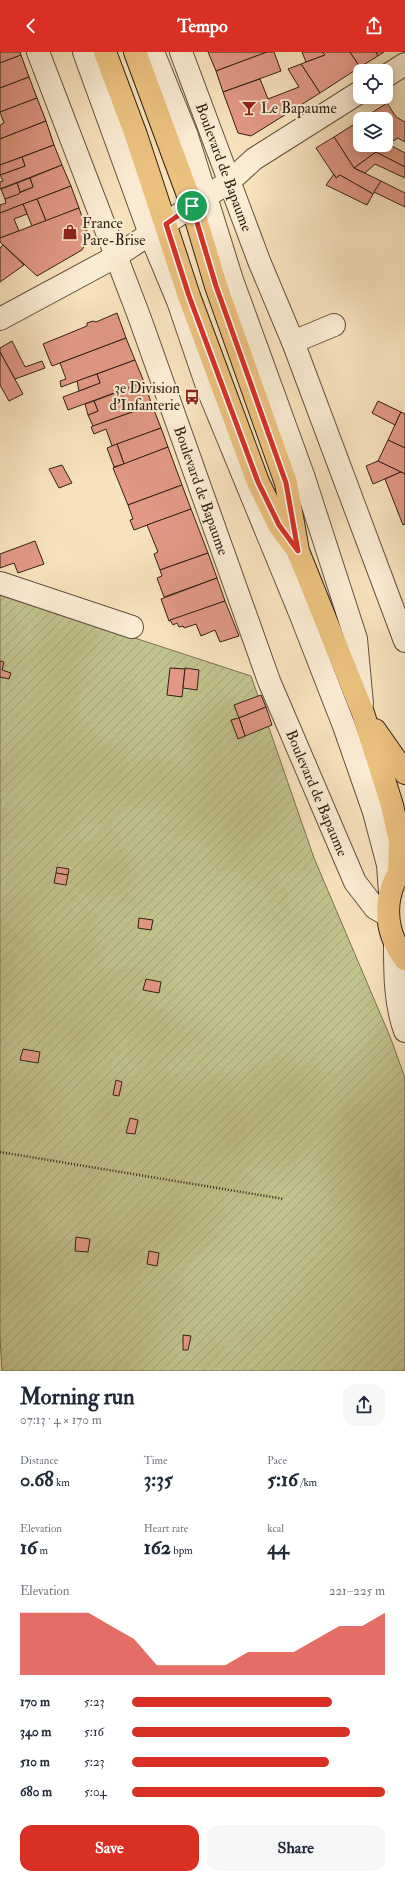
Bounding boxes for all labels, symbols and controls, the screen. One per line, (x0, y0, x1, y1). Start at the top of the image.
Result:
icon: back (20, 15, 42, 37)
text: Tempo (177, 15, 228, 38)
icon: share (363, 15, 385, 37)
map controls (353, 64, 393, 152)
button: locate (353, 64, 393, 104)
bar icon: Le Bapaume (240, 99, 258, 117)
place label: Le Bapaume (261, 99, 337, 119)
street label: Boulevard de Bapaume (191, 100, 257, 234)
button: layers (353, 112, 393, 152)
pin (175, 189, 209, 223)
icon: arrive (181, 195, 203, 217)
place label: France Pare-Brise (82, 214, 145, 250)
shop icon: France Pare-Brise (61, 223, 79, 241)
place label: 3e Division d'Infanterie (109, 379, 180, 415)
bus stop icon: 3e Division d'Infanterie (183, 388, 201, 406)
street label: Boulevard de Bapaume (169, 423, 233, 558)
street label: Boulevard de Bapaume (281, 727, 352, 859)
text: Morning run (20, 1383, 135, 1411)
button: share (343, 1384, 385, 1426)
text: 07:13 · 4 × 170 m (20, 1412, 102, 1428)
text: Distance (20, 1454, 58, 1467)
text: Time (144, 1454, 168, 1467)
text: Pace (267, 1454, 287, 1467)
text: 0.68 (20, 1467, 54, 1492)
text: 3:35 (144, 1467, 173, 1492)
text: 5:16 (267, 1467, 298, 1492)
text: km (54, 1476, 70, 1489)
text: /km (298, 1476, 317, 1489)
text: Elevation (20, 1522, 62, 1535)
text: Heart rate (144, 1522, 188, 1535)
text: kcal (267, 1522, 284, 1535)
text: 16 (20, 1535, 37, 1560)
text: 162 (144, 1535, 171, 1560)
text: 44 (267, 1535, 289, 1560)
text: m (37, 1544, 48, 1557)
text: bpm (171, 1544, 193, 1557)
text: Elevation (20, 1583, 70, 1599)
text: 221–225 m (329, 1583, 385, 1599)
text: 170 m (20, 1694, 50, 1710)
text: 5:23 (84, 1694, 105, 1710)
text: 340 m (20, 1724, 51, 1740)
text: 5:16 (84, 1724, 104, 1740)
text: 510 m (20, 1754, 50, 1770)
text: 5:23 (84, 1754, 105, 1770)
text: 680 m (20, 1784, 52, 1800)
text: 5:04 (84, 1784, 107, 1800)
button: Save (20, 1825, 199, 1871)
button: Share (207, 1825, 385, 1871)

